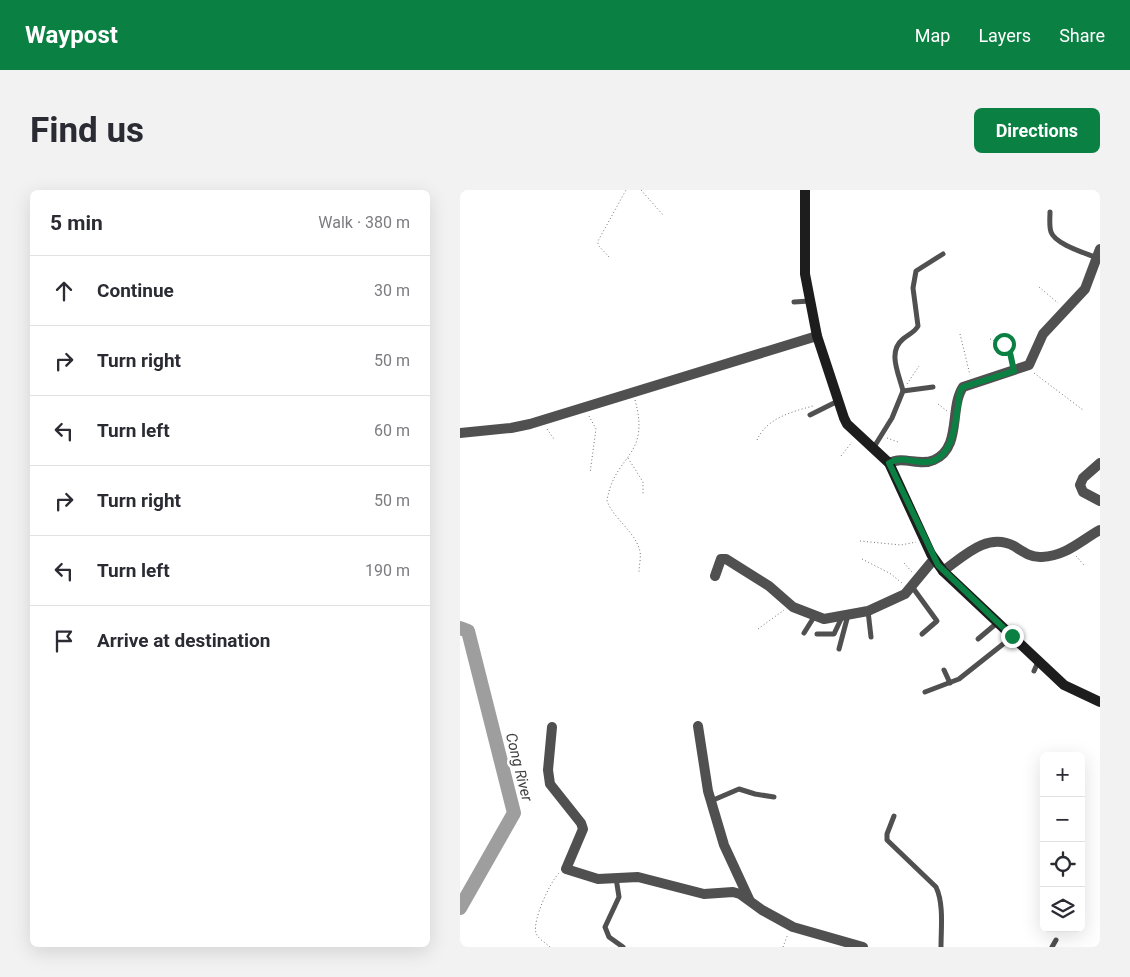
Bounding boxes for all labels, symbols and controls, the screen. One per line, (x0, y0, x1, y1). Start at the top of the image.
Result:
text: Waypost (25, 21, 118, 49)
text: Map (915, 25, 950, 46)
text: Layers (978, 25, 1031, 46)
text: Share (1059, 25, 1105, 46)
button: Directions (974, 108, 1100, 153)
text: Find us (30, 110, 144, 151)
text: 5 min (50, 211, 103, 235)
text: Walk · 380 m (318, 213, 410, 232)
icon: ahead (50, 277, 78, 305)
text: Continue (97, 279, 174, 302)
text: 30 m (374, 281, 410, 300)
route start (993, 333, 1016, 356)
icon: right (50, 347, 78, 375)
text: Turn right (97, 349, 181, 372)
text: 50 m (374, 351, 410, 370)
icon: left (50, 417, 78, 445)
text: Turn left (97, 419, 170, 442)
text: 60 m (374, 421, 410, 440)
icon: right (50, 487, 78, 515)
text: Turn right (97, 489, 181, 512)
text: 50 m (374, 491, 410, 510)
icon: left (50, 557, 78, 585)
text: Turn left (97, 559, 170, 582)
text: 190 m (365, 561, 410, 580)
route end (1001, 625, 1024, 648)
icon: arrive (50, 627, 78, 655)
text: Arrive at destination (97, 629, 270, 652)
water label: Cong River (502, 731, 536, 804)
map controls (1040, 752, 1085, 932)
button: + (1040, 752, 1085, 797)
button: − (1040, 797, 1085, 842)
button: locate (1040, 842, 1085, 887)
button: layers (1040, 887, 1085, 932)

